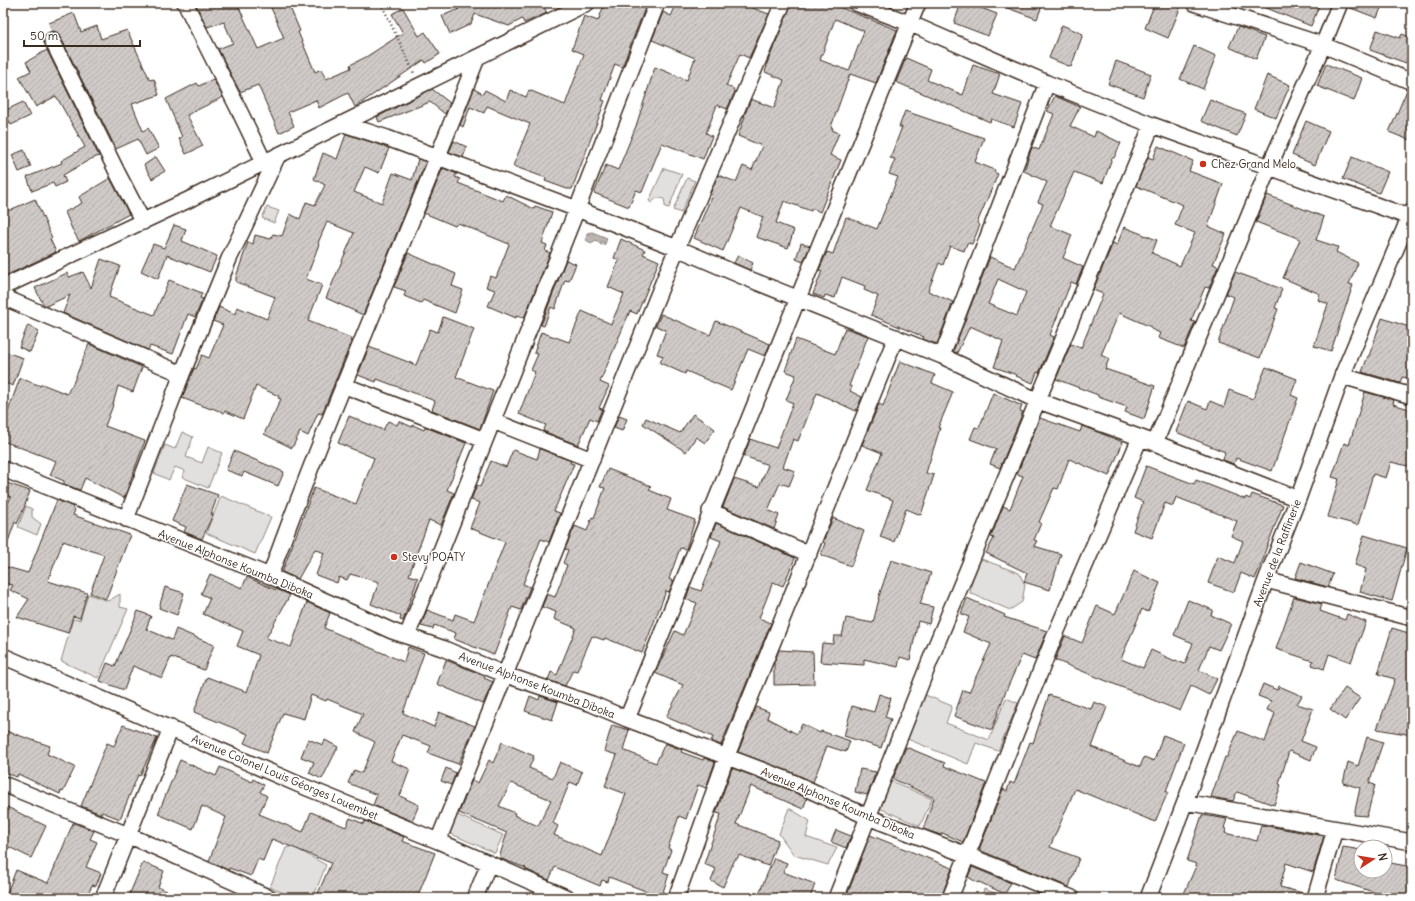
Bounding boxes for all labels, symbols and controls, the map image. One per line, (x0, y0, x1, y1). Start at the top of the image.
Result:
scale bar (24, 22, 140, 48)
text: 50 m (30, 28, 59, 43)
place label: Chez Grand Melo (1211, 157, 1296, 171)
marker: Chez Grand Melo (1198, 159, 1208, 169)
street label: Avenue de la Raffinerie (1250, 497, 1304, 609)
street label: Avenue Alphonse Koumba Diboka (156, 526, 316, 602)
place label: Stevy POATY (402, 550, 465, 564)
marker: Stevy POATY (389, 552, 399, 562)
street label: Avenue Alphonse Koumba Diboka (457, 649, 617, 721)
street label: Avenue Colonel Louis Géorges Louembet (190, 731, 381, 823)
street label: Avenue Alphonse Koumba Diboka (759, 764, 917, 842)
north arrow (1353, 839, 1393, 879)
text: N (1375, 852, 1390, 862)

